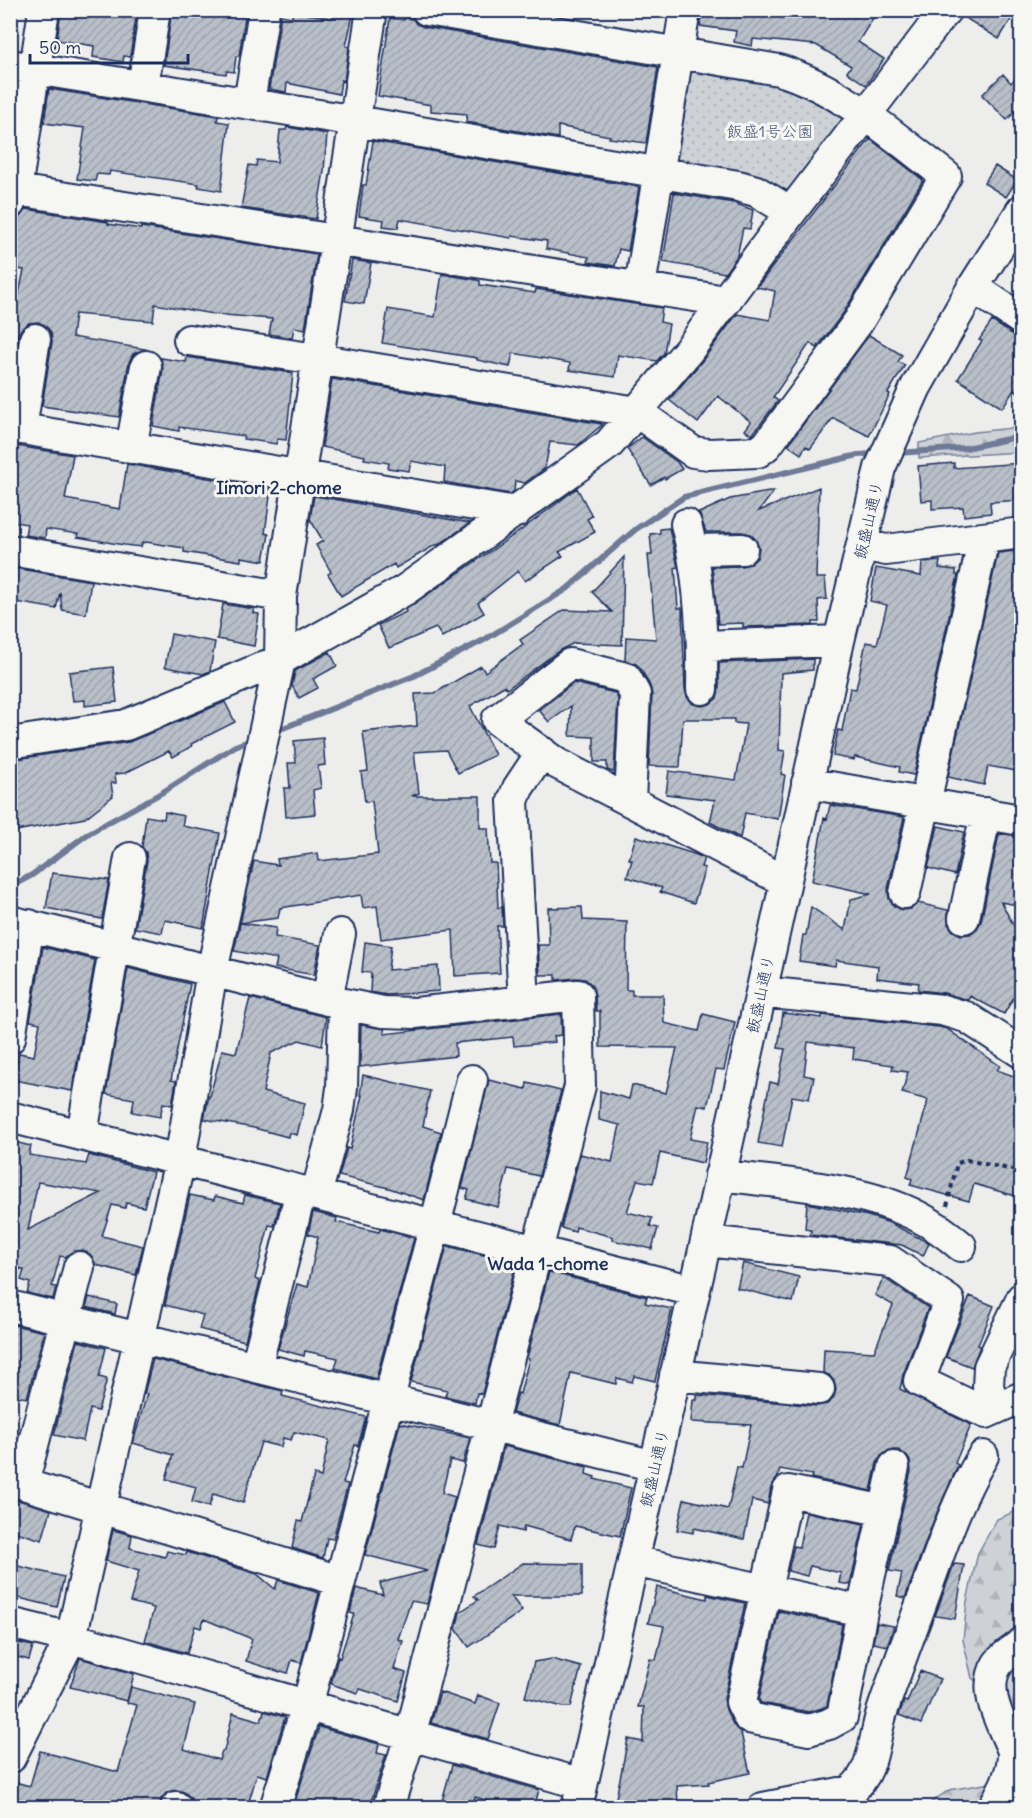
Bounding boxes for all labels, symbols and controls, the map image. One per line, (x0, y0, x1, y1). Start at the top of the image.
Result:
scale bar (30, 27, 188, 65)
text: 50 m (39, 36, 81, 59)
park label: 飯盛1号公園 (727, 121, 813, 141)
district label: Iimori 2-chome (216, 476, 342, 499)
street label: 飯盛山通り (849, 479, 887, 561)
street label: 飯盛山通り (742, 953, 778, 1035)
district label: Wada 1-chome (487, 1252, 609, 1275)
street label: 飯盛山通り (635, 1427, 673, 1509)

